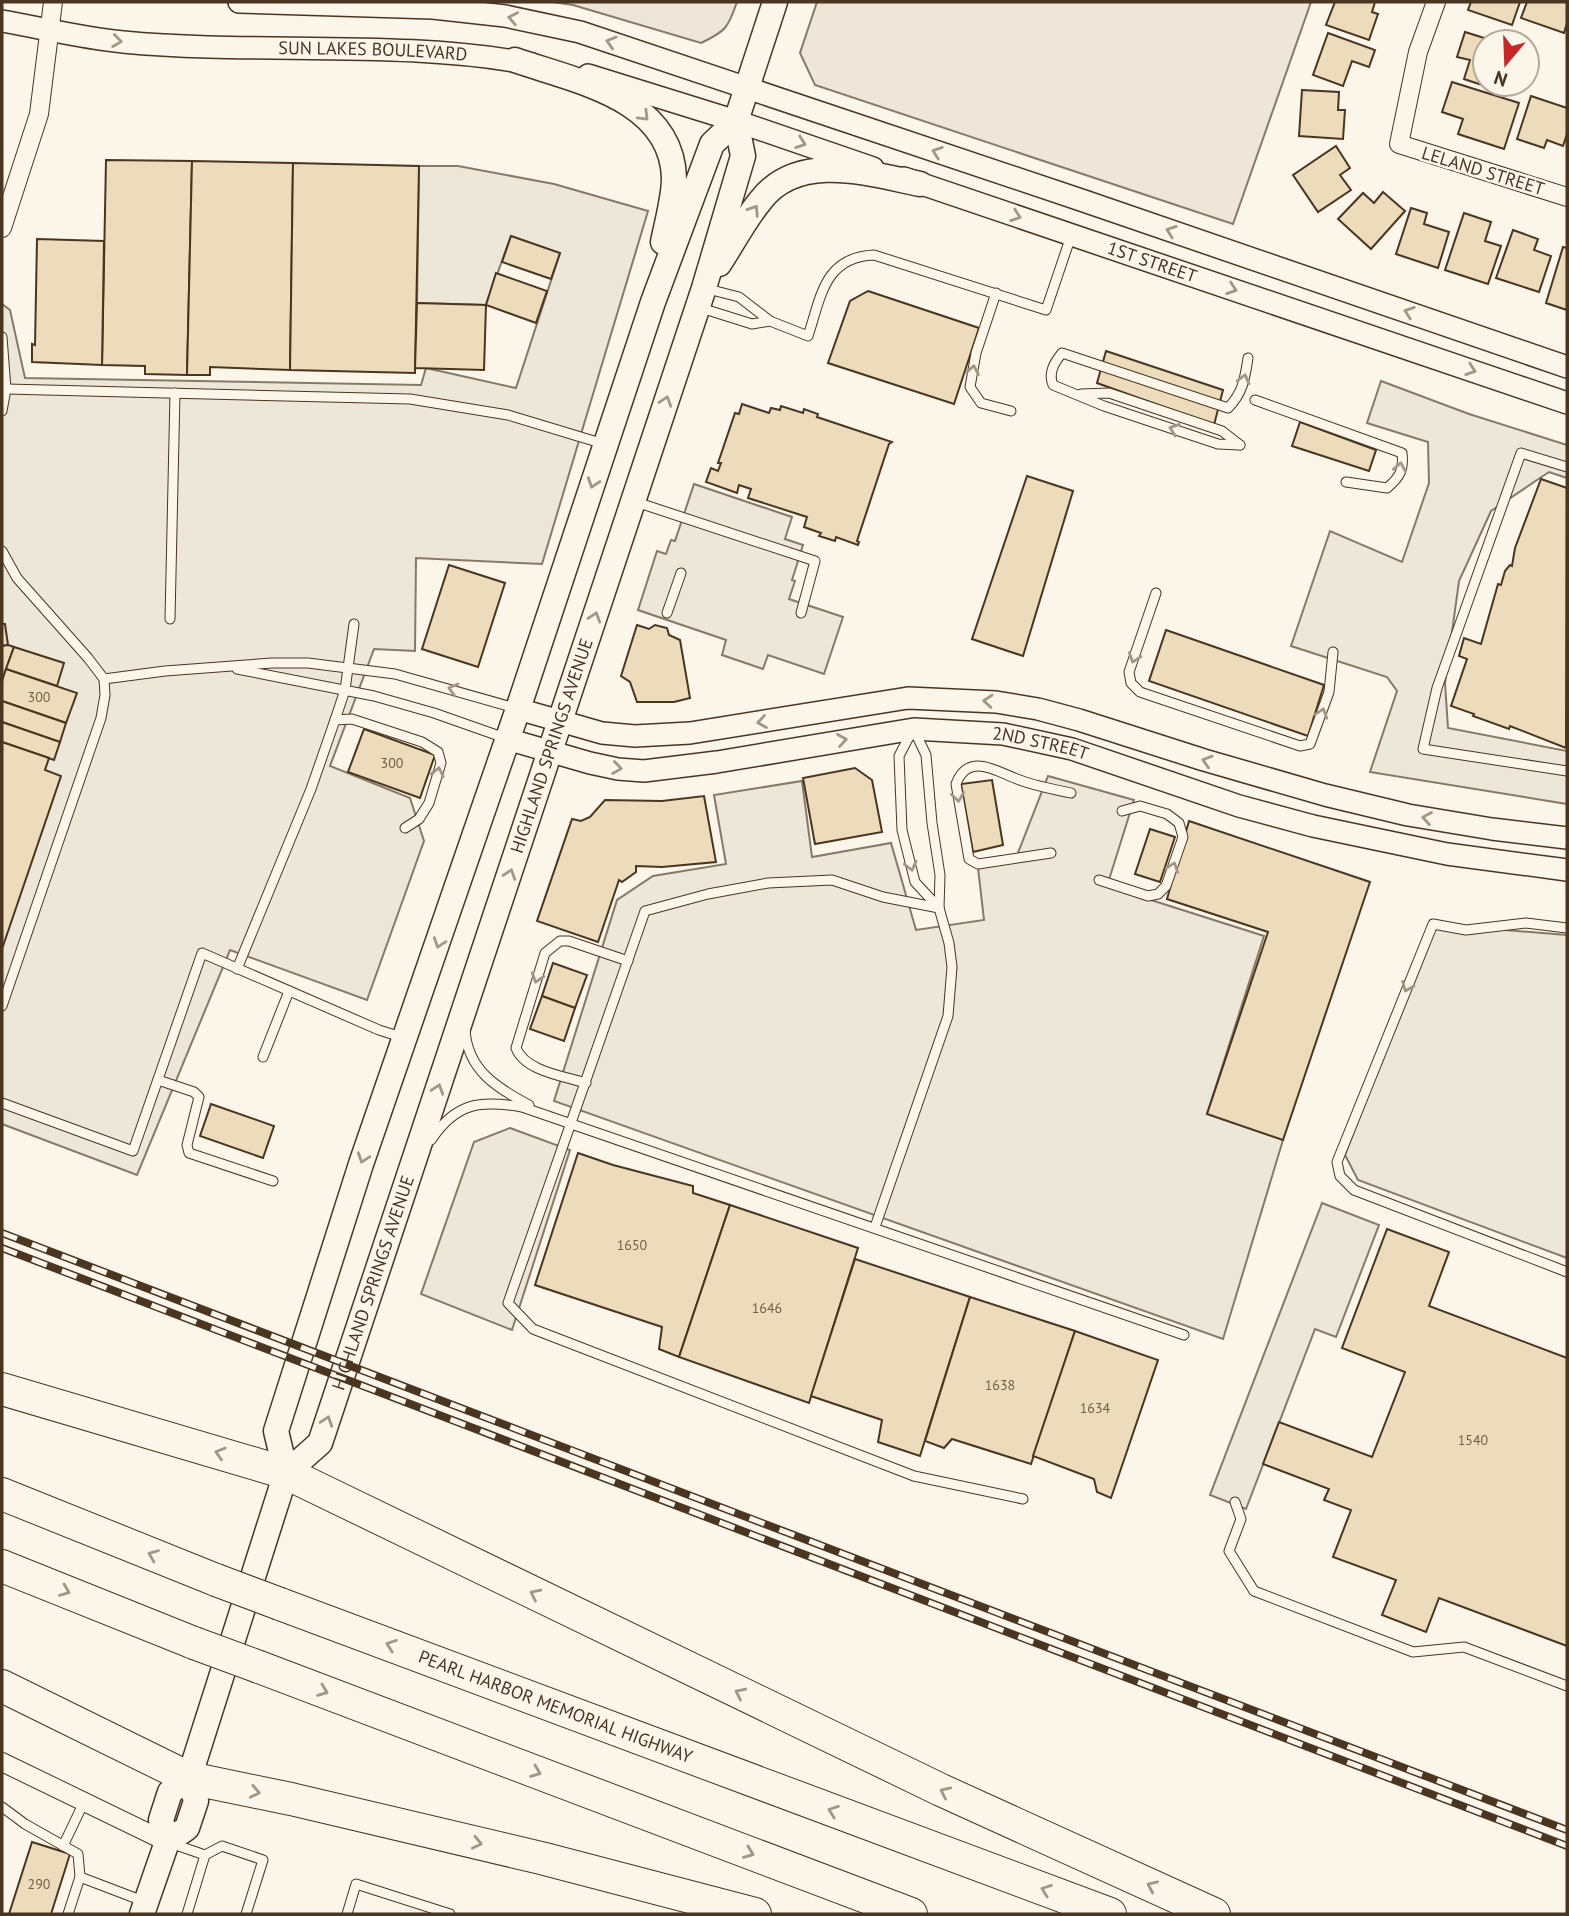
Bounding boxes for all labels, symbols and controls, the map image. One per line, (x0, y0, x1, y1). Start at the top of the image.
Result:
one-way arrow (507, 12, 519, 27)
north arrow (1471, 28, 1541, 98)
one-way arrow (111, 33, 123, 48)
street label: SUN LAKES BOULEVARD (278, 36, 469, 66)
one-way arrow (606, 36, 618, 50)
text: N (1491, 66, 1510, 92)
one-way arrow (636, 107, 649, 120)
one-way arrow (794, 135, 807, 149)
street label: LELAND STREET (1419, 141, 1547, 200)
one-way arrow (931, 146, 944, 160)
one-way arrow (746, 205, 758, 218)
one-way arrow (1010, 208, 1022, 222)
one-way arrow (1165, 225, 1177, 239)
street label: 1ST STREET (1105, 236, 1200, 288)
one-way arrow (1225, 281, 1237, 295)
one-way arrow (1403, 306, 1415, 320)
one-way arrow (1464, 362, 1476, 376)
one-way arrow (965, 364, 980, 376)
one-way arrow (1236, 373, 1250, 385)
one-way arrow (658, 395, 672, 407)
one-way arrow (1168, 423, 1180, 437)
one-way arrow (1392, 461, 1407, 473)
one-way arrow (587, 476, 601, 488)
one-way arrow (587, 611, 602, 623)
street label: HIGHLAND SPRINGS AVENUE (505, 635, 598, 856)
one-way arrow (1128, 651, 1142, 663)
one-way arrow (447, 683, 459, 698)
house number: 300 (28, 688, 51, 706)
one-way arrow (982, 694, 993, 709)
one-way arrow (1314, 707, 1329, 719)
one-way arrow (756, 714, 768, 729)
street label: 2ND STREET (992, 721, 1092, 765)
one-way arrow (836, 733, 848, 748)
house number: 300 (381, 754, 404, 772)
one-way arrow (1201, 754, 1213, 769)
one-way arrow (611, 760, 623, 775)
one-way arrow (429, 766, 444, 778)
one-way arrow (950, 792, 965, 803)
one-way arrow (1421, 811, 1433, 826)
one-way arrow (903, 860, 917, 872)
one-way arrow (1165, 862, 1179, 874)
one-way arrow (502, 868, 516, 880)
one-way arrow (432, 937, 447, 949)
one-way arrow (531, 971, 545, 984)
one-way arrow (1402, 981, 1416, 993)
one-way arrow (430, 1084, 444, 1096)
one-way arrow (357, 1151, 371, 1163)
street label: HIGHLAND SPRINGS AVENUE (326, 1172, 419, 1393)
house number: 1650 (617, 1236, 648, 1254)
house number: 1646 (752, 1299, 782, 1317)
house number: 1638 (985, 1376, 1015, 1394)
house number: 1634 (1080, 1399, 1111, 1417)
one-way arrow (319, 1416, 333, 1428)
house number: 1540 (1458, 1431, 1489, 1449)
one-way arrow (214, 1447, 226, 1462)
one-way arrow (147, 1549, 159, 1563)
one-way arrow (58, 1583, 70, 1597)
one-way arrow (530, 1588, 542, 1602)
one-way arrow (385, 1640, 397, 1654)
street label: PEARL HARBOR MEMORIAL HIGHWAY (415, 1645, 696, 1768)
one-way arrow (317, 1683, 329, 1697)
one-way arrow (735, 1687, 747, 1701)
one-way arrow (529, 1764, 541, 1778)
one-way arrow (249, 1784, 261, 1799)
one-way arrow (940, 1786, 952, 1800)
one-way arrow (828, 1805, 840, 1819)
one-way arrow (471, 1835, 483, 1849)
one-way arrow (742, 1844, 754, 1858)
house number: 290 (28, 1875, 51, 1893)
one-way arrow (1147, 1880, 1159, 1894)
one-way arrow (1041, 1885, 1053, 1899)

